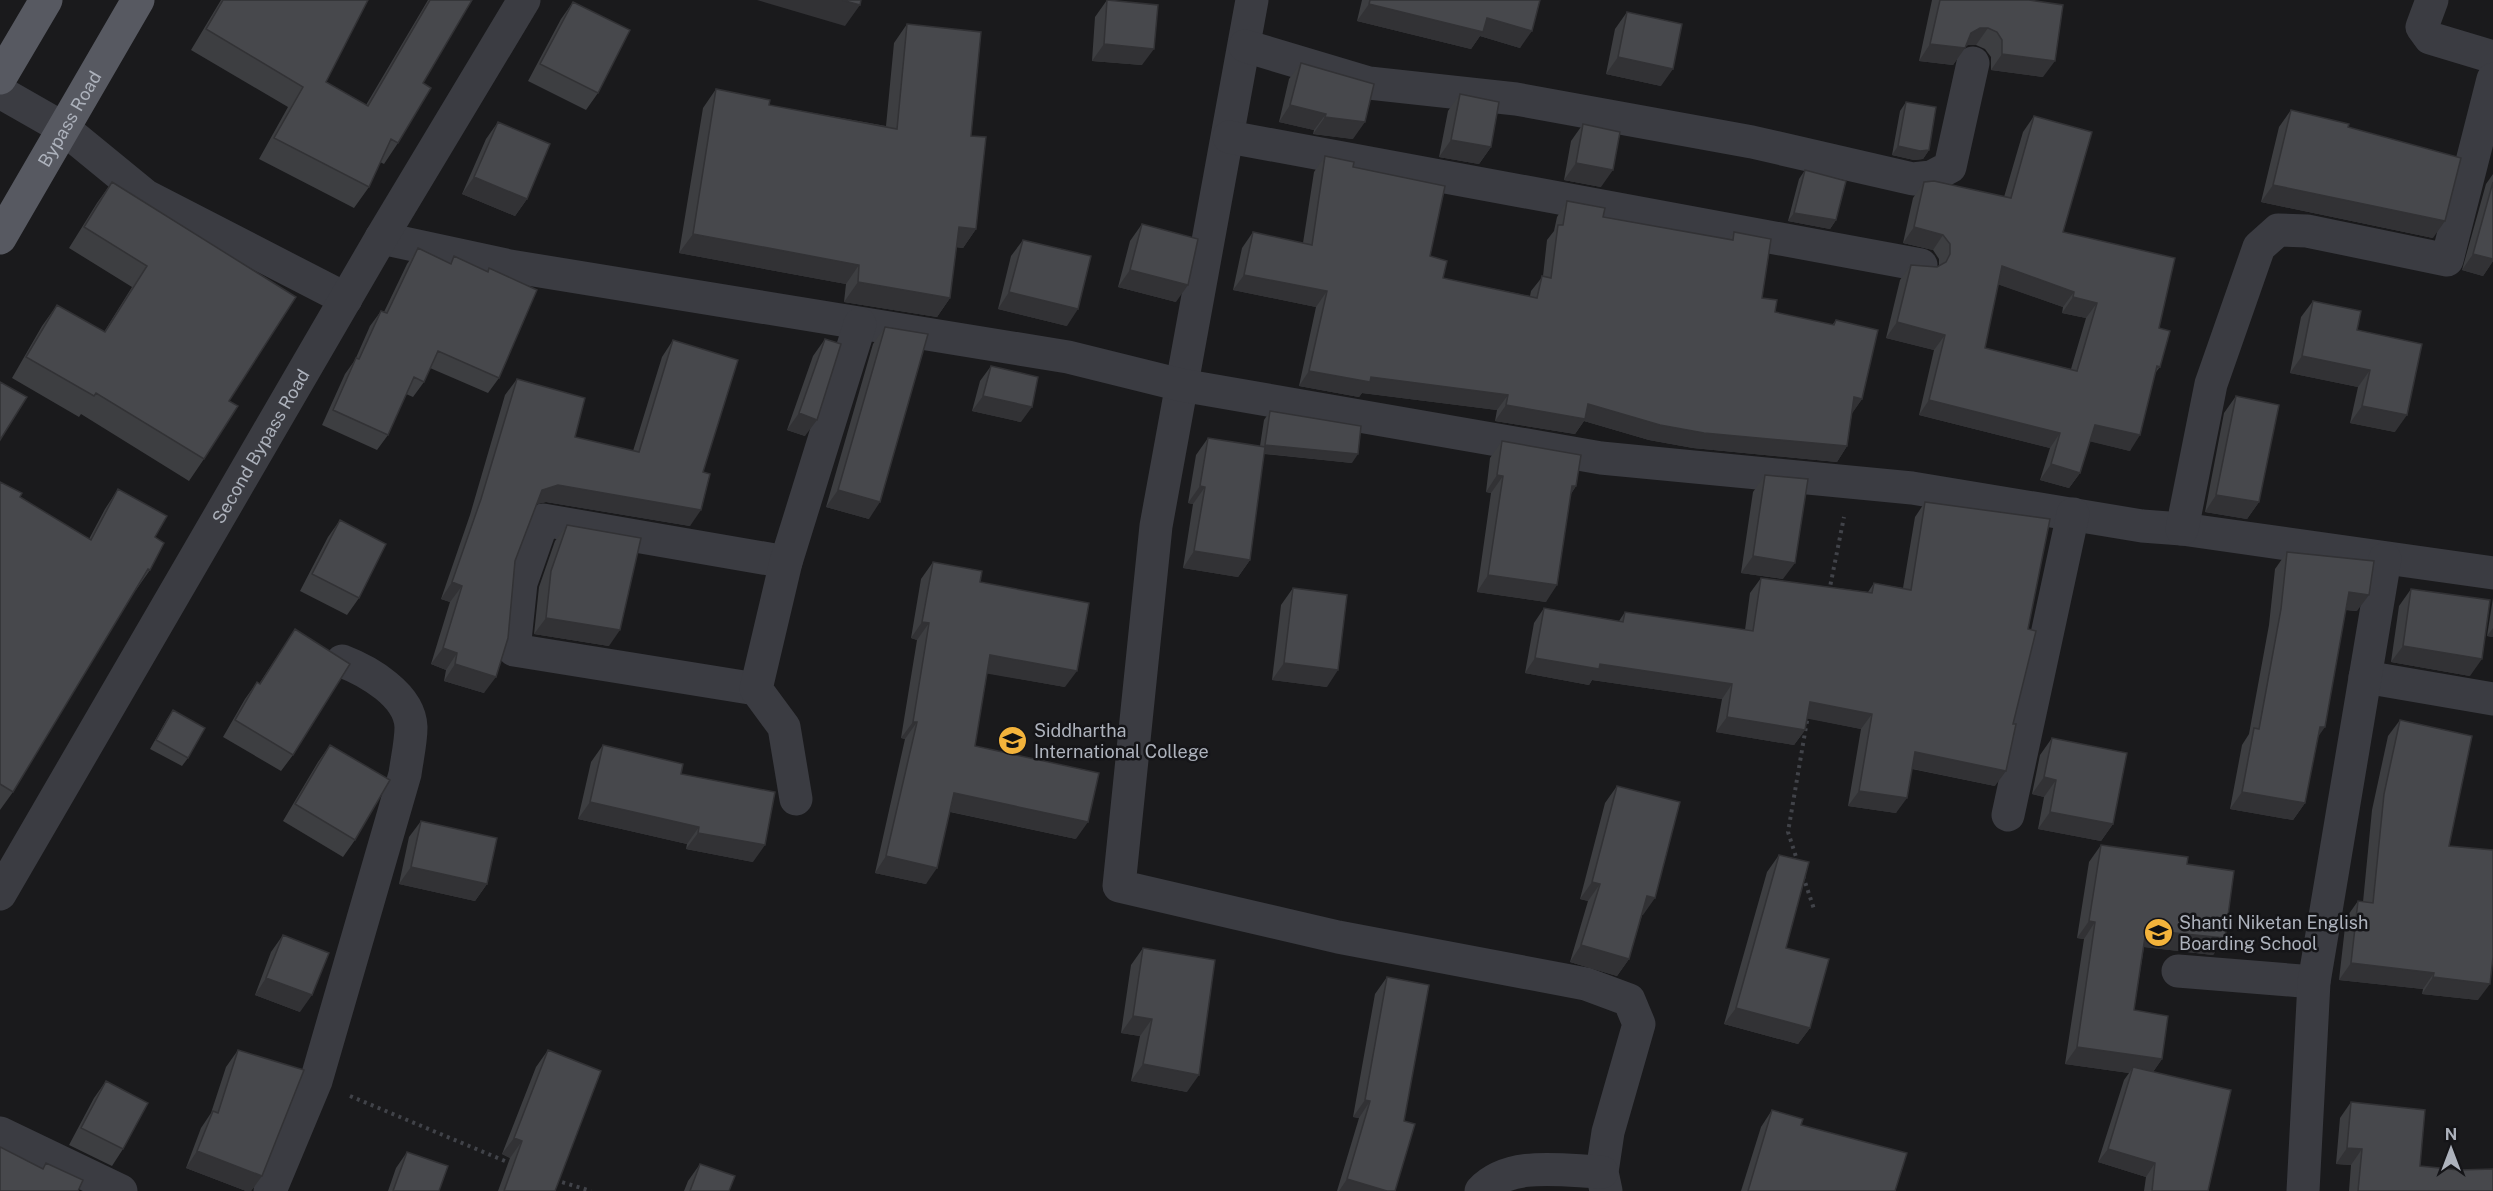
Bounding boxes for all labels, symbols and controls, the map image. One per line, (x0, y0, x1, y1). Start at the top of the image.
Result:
street label: Bypass Road (33, 67, 105, 170)
street label: Second Bypass Road (207, 365, 313, 527)
place label: Siddhartha International College (1034, 720, 1209, 762)
school or university icon: Siddhartha International College (997, 724, 1029, 756)
place label: Shanti Niketan English Boarding School (2179, 912, 2368, 954)
school or university icon: Shanti Niketan English Boarding School (2142, 916, 2174, 948)
north arrow (2421, 1119, 2481, 1179)
text: N (2445, 1125, 2457, 1144)

